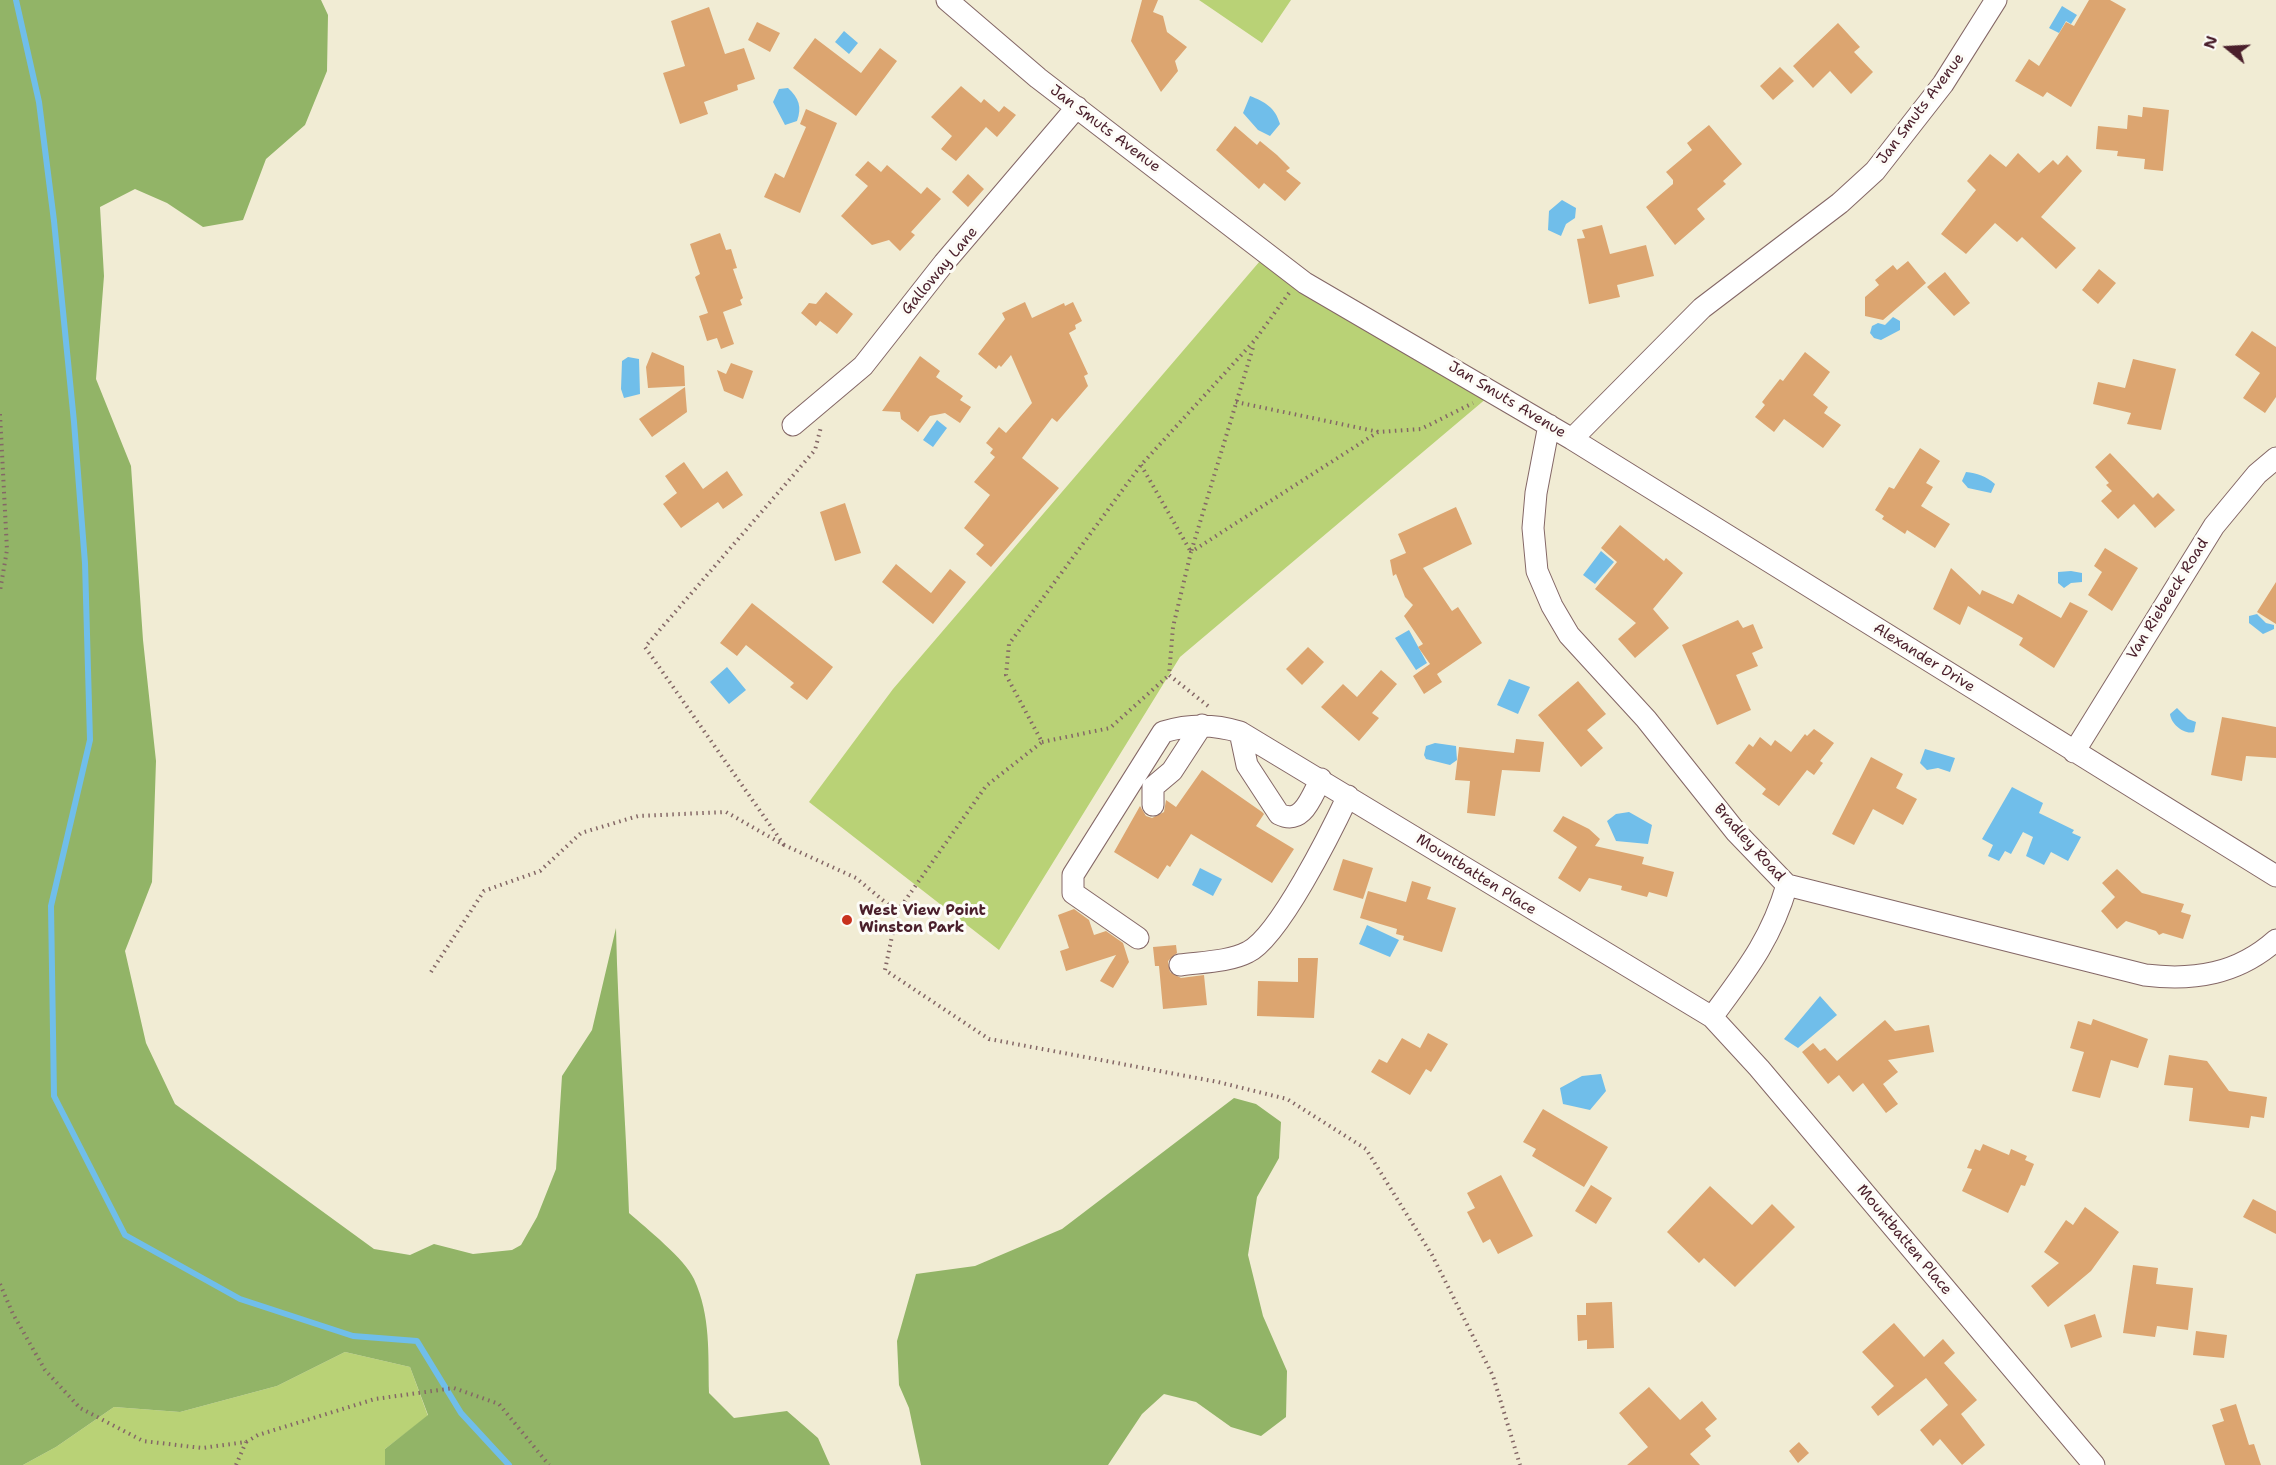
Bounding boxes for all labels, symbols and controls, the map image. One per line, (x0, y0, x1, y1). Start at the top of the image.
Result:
north arrow (2198, 18, 2258, 78)
text: N (2198, 33, 2222, 52)
street label: Jan Smuts Avenue (1874, 50, 1968, 168)
street label: Jan Smuts Avenue (1046, 82, 1164, 176)
street label: Galloway Lane (898, 224, 982, 318)
street label: Jan Smuts Avenue (1445, 358, 1569, 442)
street label: Van Riebeeck Road (2123, 535, 2213, 663)
street label: Alexander Drive (1870, 619, 1978, 697)
street label: Bradley Road (1710, 801, 1788, 885)
street label: Mountbatten Place (1412, 831, 1540, 919)
place label: West View Point Winston Park (859, 902, 986, 937)
marker: West View Point Winston Park (840, 913, 854, 927)
street label: Mountbatten Place (1853, 1181, 1955, 1299)

